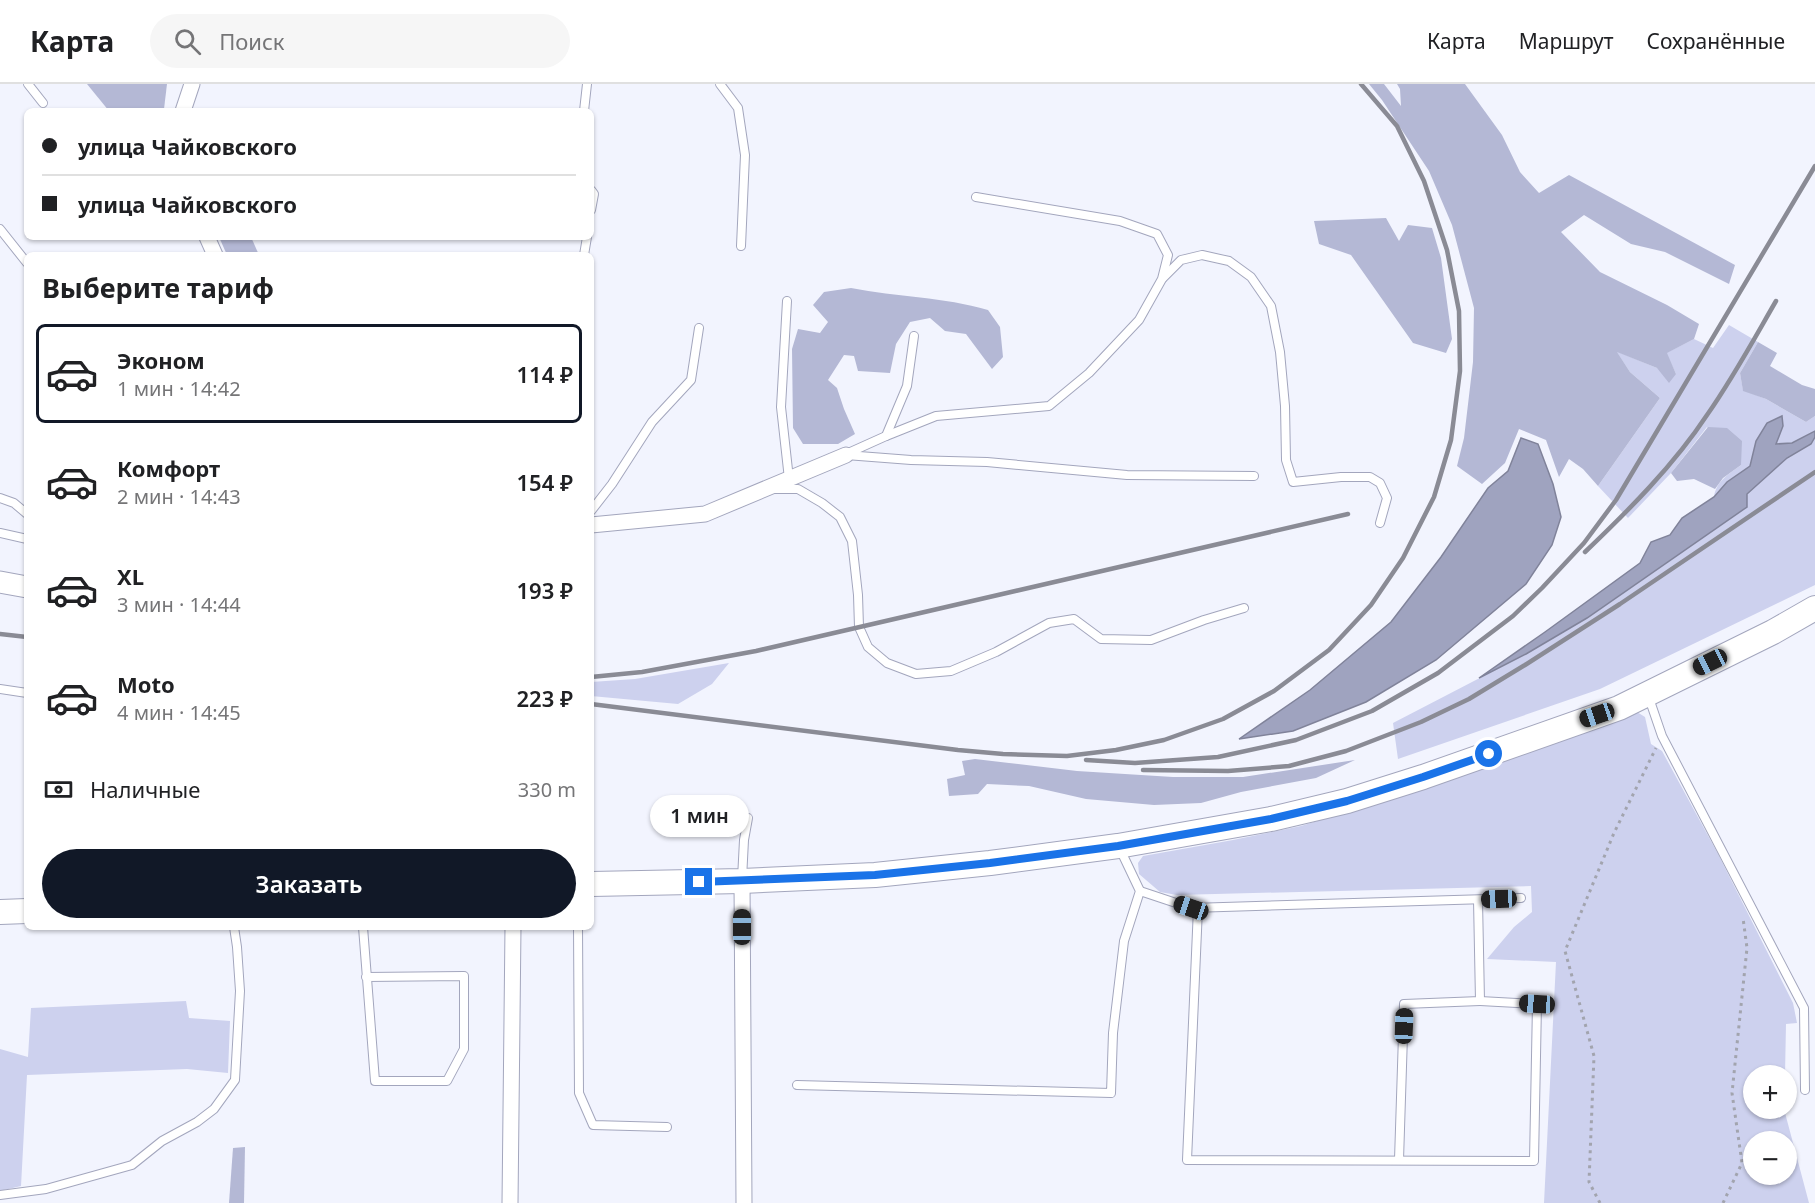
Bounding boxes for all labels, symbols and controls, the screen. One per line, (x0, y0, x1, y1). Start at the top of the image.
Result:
search box (150, 14, 570, 68)
text: Карта (30, 22, 114, 60)
icon: search (171, 25, 204, 58)
text: Поиск (219, 26, 285, 56)
text: Карта (1427, 27, 1486, 55)
text: Маршрут (1519, 27, 1614, 55)
text: Сохранённые (1647, 27, 1785, 55)
text: улица Чайковского (78, 131, 297, 161)
text: улица Чайковского (78, 189, 297, 219)
text: Выберите тариф (42, 269, 274, 306)
text: Эконом (117, 345, 205, 375)
icon: car (45, 347, 99, 401)
text: 114 ₽ (516, 359, 573, 389)
text: 1 мин · 14:42 (117, 375, 241, 402)
text: Комфорт (117, 453, 220, 483)
icon: car (45, 455, 99, 509)
text: 154 ₽ (516, 467, 573, 497)
text: 2 мин · 14:43 (117, 483, 241, 510)
text: XL (117, 561, 144, 591)
icon: car (45, 563, 99, 617)
text: 193 ₽ (516, 575, 573, 605)
text: 3 мин · 14:44 (117, 591, 241, 618)
car (1690, 646, 1730, 678)
text: Moto (117, 669, 175, 699)
icon: car (45, 671, 99, 725)
text: 223 ₽ (516, 683, 573, 713)
text: 4 мин · 14:45 (117, 699, 241, 726)
car (1577, 701, 1617, 729)
route start (1475, 740, 1502, 767)
icon: cash (42, 773, 75, 806)
text: Наличные (90, 774, 200, 804)
text: 330 m (518, 776, 576, 803)
callout: 1 мин (650, 795, 748, 837)
text: 1 мин (670, 802, 729, 829)
button: Заказать (42, 849, 576, 918)
route end (685, 868, 712, 895)
car (1481, 889, 1517, 909)
car (1171, 894, 1211, 922)
car (733, 909, 751, 945)
car (1519, 994, 1555, 1014)
car (1394, 1008, 1414, 1044)
map controls (1743, 1065, 1797, 1185)
button: + (1743, 1065, 1797, 1119)
button: − (1743, 1131, 1797, 1185)

